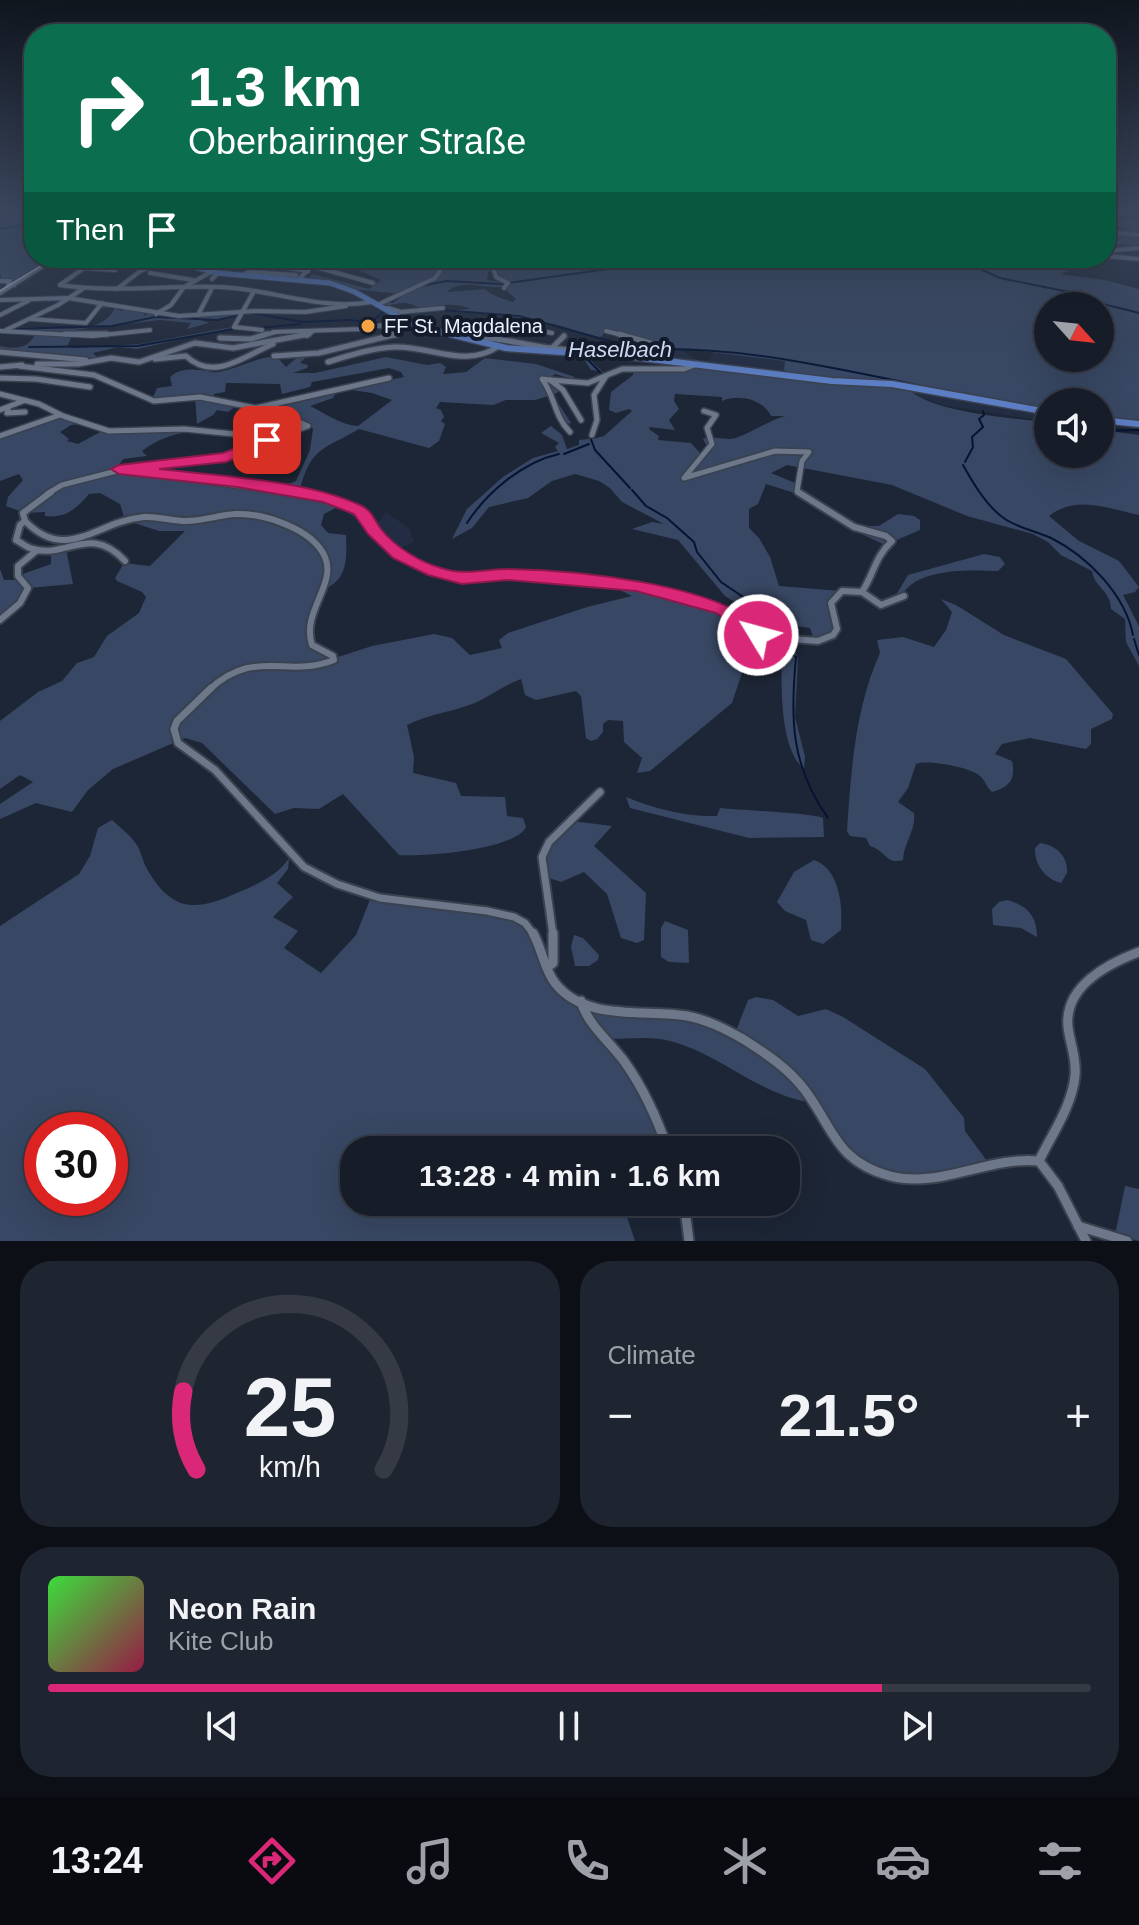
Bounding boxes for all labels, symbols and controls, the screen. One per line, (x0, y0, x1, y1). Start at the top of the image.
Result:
text: 1.3 km (188, 55, 362, 118)
icon: right (56, 56, 160, 160)
text: Oberbairinger Straße (188, 121, 526, 162)
icon: arrive (140, 208, 184, 252)
text: Then (56, 213, 124, 246)
north arrow (1034, 292, 1114, 372)
map controls (1034, 292, 1114, 468)
place label: FF St. Magdalena (384, 315, 544, 337)
marker: FF St. Magdalena (359, 317, 377, 335)
water label: Haselbach (568, 337, 672, 362)
button: sound (1034, 388, 1114, 468)
pin (233, 406, 301, 474)
icon: arrive (245, 418, 289, 462)
position arrow (716, 593, 800, 677)
speed limit sign: 30 (24, 1112, 128, 1216)
text: 13:28 · 4 min · 1.6 km (419, 1159, 721, 1192)
text: Climate (608, 1340, 696, 1370)
text: 25 (243, 1361, 336, 1454)
text: 21.5° (779, 1382, 920, 1449)
text: − (608, 1391, 633, 1440)
text: + (1065, 1391, 1091, 1440)
text: km/h (259, 1451, 321, 1483)
text: Neon Rain (168, 1592, 316, 1625)
text: Kite Club (168, 1626, 274, 1656)
icon: previous (200, 1704, 244, 1748)
icon: pause (547, 1704, 591, 1748)
icon: next (895, 1704, 939, 1748)
icon: directions (244, 1833, 300, 1889)
icon: music (402, 1833, 458, 1889)
icon: phone (559, 1833, 615, 1889)
icon: climate (717, 1833, 773, 1889)
icon: car (875, 1833, 931, 1889)
icon: filters (1032, 1833, 1088, 1889)
text: 13:24 (51, 1840, 143, 1881)

